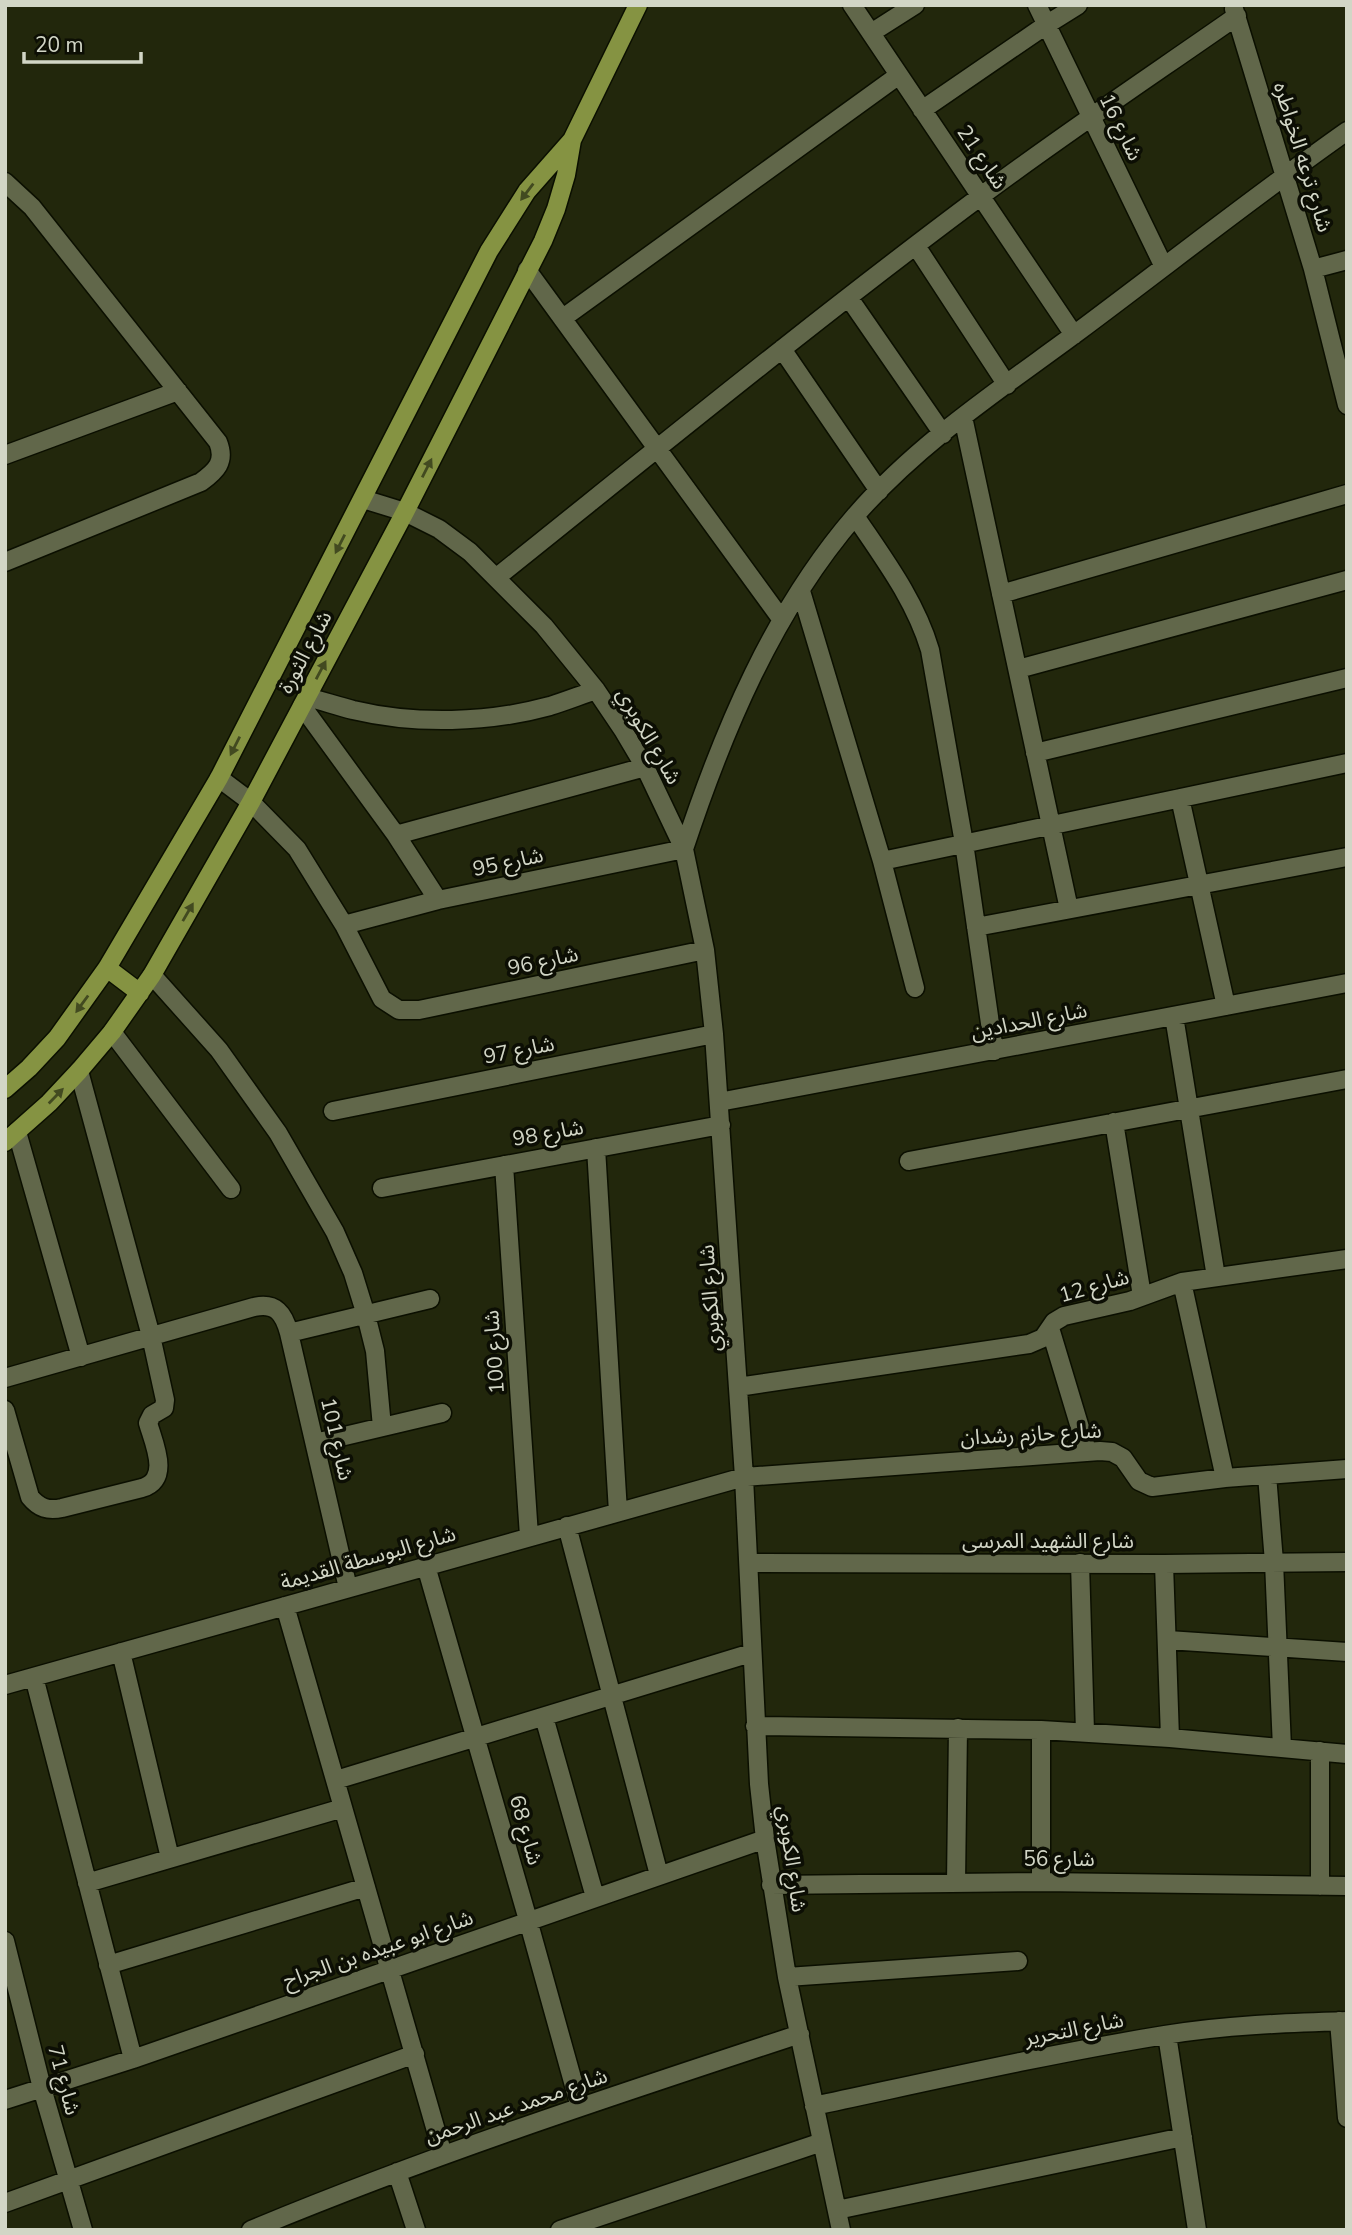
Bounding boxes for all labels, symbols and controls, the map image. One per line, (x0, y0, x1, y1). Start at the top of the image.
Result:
scale bar (24, 21, 142, 65)
text: 20 m (35, 31, 84, 59)
street label: شارع ترعه الخواطره (1266, 79, 1339, 236)
street label: شارع 16 (1092, 89, 1149, 166)
street label: شارع 21 (950, 120, 1014, 195)
one-way arrow (521, 183, 535, 201)
one-way arrow (422, 458, 433, 478)
one-way arrow (334, 534, 345, 554)
street label: شارع الثورة (272, 606, 339, 699)
one-way arrow (315, 659, 327, 679)
street label: شارع الكوبري (608, 683, 688, 790)
one-way arrow (230, 736, 241, 756)
street label: شارع 95 (470, 841, 546, 884)
one-way arrow (182, 902, 194, 921)
street label: شارع 96 (505, 940, 581, 983)
one-way arrow (75, 995, 89, 1014)
street label: شارع الحدادين (968, 996, 1090, 1047)
street label: شارع 97 (481, 1029, 557, 1072)
one-way arrow (47, 1087, 64, 1104)
street label: شارع 98 (510, 1113, 586, 1154)
street label: شارع الكوبري (692, 1243, 730, 1352)
street label: شارع 12 (1056, 1263, 1133, 1310)
street label: شارع 100 (477, 1309, 512, 1395)
street label: شارع 101 (313, 1395, 360, 1483)
street label: شارع حازم رشدان (960, 1416, 1102, 1454)
street label: شارع البوسطة القديمة (277, 1520, 459, 1597)
street label: شارع الشهيد المرسى (962, 1527, 1134, 1556)
street label: شارع 68 (502, 1792, 549, 1869)
street label: شارع الكوبري (769, 1804, 813, 1914)
street label: شارع 56 (1023, 1845, 1095, 1874)
street label: شارع ابو عبيده بن الجراح (279, 1903, 477, 1996)
street label: شارع التحرير (1021, 2006, 1126, 2053)
street label: شارع 71 (40, 2042, 87, 2118)
street label: شارع محمد عبد الرحمن (421, 2062, 611, 2151)

